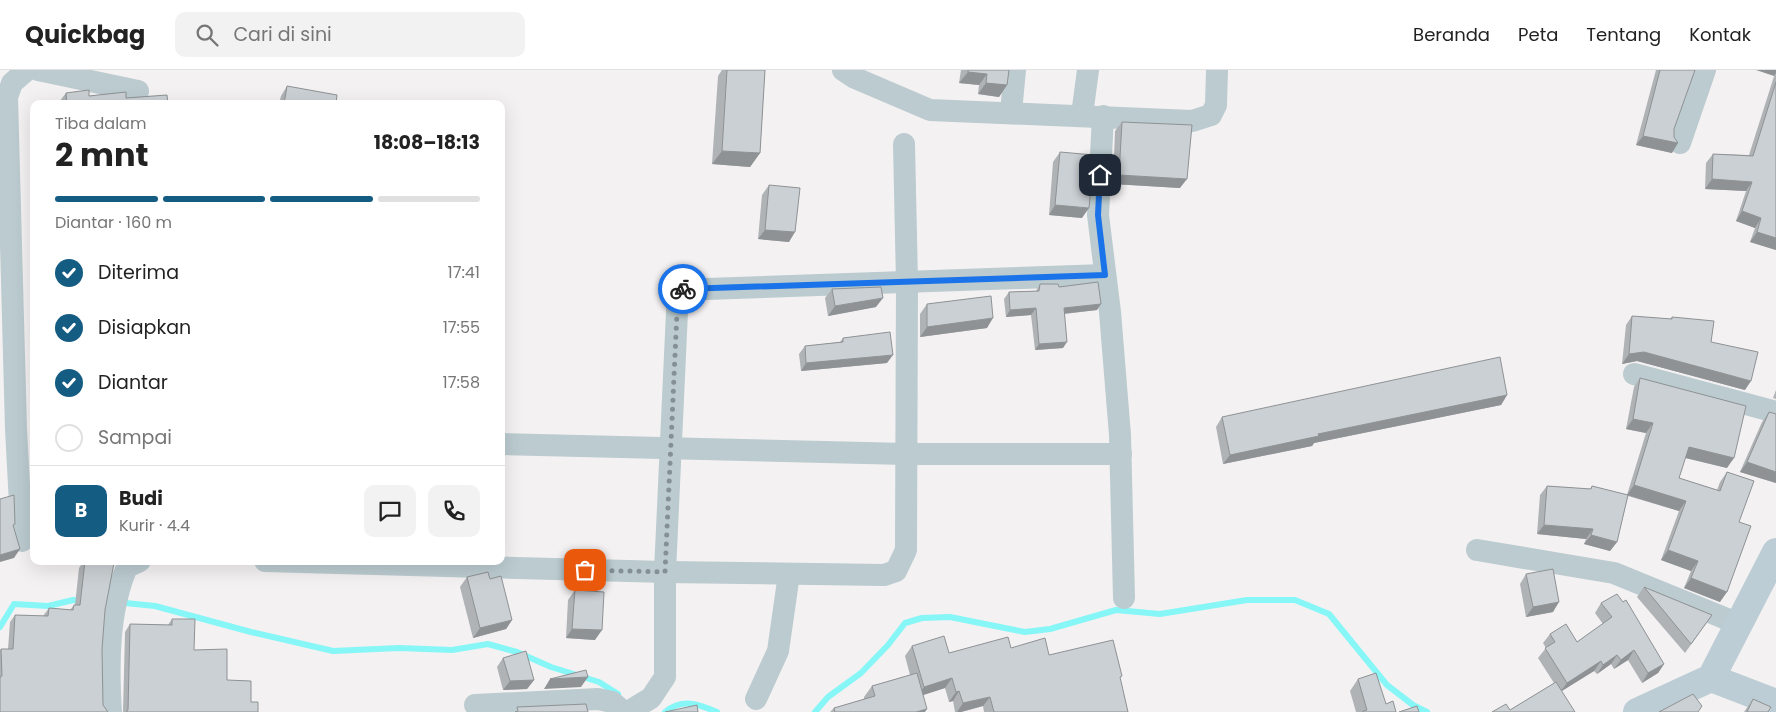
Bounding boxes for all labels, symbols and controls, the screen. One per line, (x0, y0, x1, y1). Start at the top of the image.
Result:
search box (175, 12, 525, 57)
text: Quickbag (25, 18, 145, 51)
icon: search (193, 21, 221, 49)
text: Cari di sini (233, 21, 332, 48)
text: Beranda (1413, 22, 1490, 47)
text: Peta (1518, 22, 1558, 47)
text: Tentang (1586, 22, 1661, 47)
text: Kontak (1689, 22, 1751, 47)
text: Tiba dalam (55, 112, 146, 135)
text: 18:08–18:13 (374, 129, 480, 156)
text: 2 mnt (55, 132, 149, 177)
pin (1079, 154, 1121, 196)
icon: home (1086, 161, 1114, 189)
text: Diantar · 160 m (55, 211, 172, 234)
icon: check (55, 259, 83, 287)
text: Diterima (98, 259, 179, 286)
text: 17:41 (448, 261, 480, 284)
courier (658, 264, 708, 314)
icon: bike (669, 275, 697, 303)
icon: check (55, 314, 83, 342)
text: Disiapkan (98, 314, 191, 341)
text: 17:55 (443, 316, 480, 339)
icon: check (55, 369, 83, 397)
text: Diantar (98, 369, 168, 396)
text: 17:58 (443, 371, 480, 394)
text: Sampai (98, 424, 172, 451)
text: Budi (119, 485, 163, 512)
button: chat (364, 485, 416, 537)
button: phone (428, 485, 480, 537)
text: B (75, 497, 87, 524)
text: Kurir · 4.4 (119, 514, 190, 537)
pin (564, 549, 606, 591)
icon: bag (571, 556, 599, 584)

